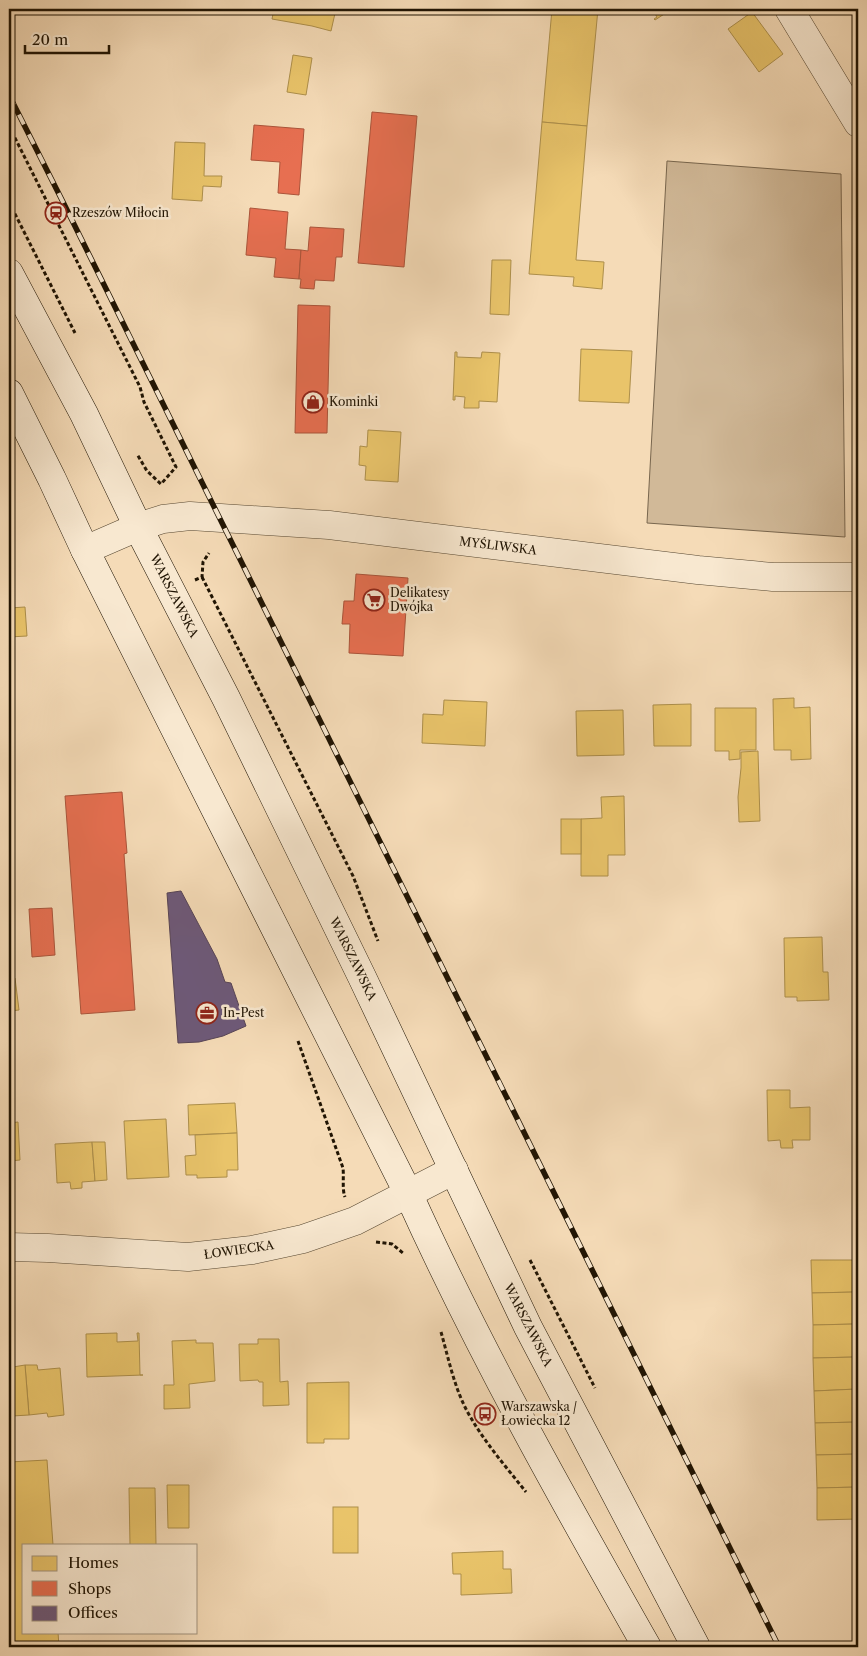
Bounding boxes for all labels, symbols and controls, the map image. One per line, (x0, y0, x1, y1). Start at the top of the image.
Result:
scale bar (25, 22, 109, 54)
text: 20 m (32, 30, 68, 49)
station icon: Rzeszów Miłocin (44, 201, 68, 225)
place label: Rzeszów Miłocin (72, 205, 170, 220)
shop icon: Kominki (301, 390, 325, 414)
place label: Kominki (329, 394, 379, 409)
street label: MYŚLIWSKA (458, 532, 539, 558)
street label: WARSZAWSKA (147, 551, 202, 641)
place label: Delikatesy Dwójka (390, 585, 450, 614)
supermarket icon: Delikatesy Dwójka (362, 588, 386, 612)
street label: WARSZAWSKA (326, 913, 381, 1004)
office icon: In-Pest (195, 1001, 219, 1025)
place label: In-Pest (223, 1005, 265, 1020)
street label: ŁOWIECKA (203, 1237, 276, 1262)
street label: WARSZAWSKA (501, 1280, 556, 1370)
place label: Warszawska / Łowiecka 12 (500, 1399, 577, 1428)
bus stop icon: Warszawska / Łowiecka 12 (473, 1402, 497, 1426)
legend (22, 1544, 198, 1634)
text: Homes (68, 1553, 119, 1572)
text: Shops (68, 1579, 111, 1598)
text: Offices (68, 1603, 118, 1622)

